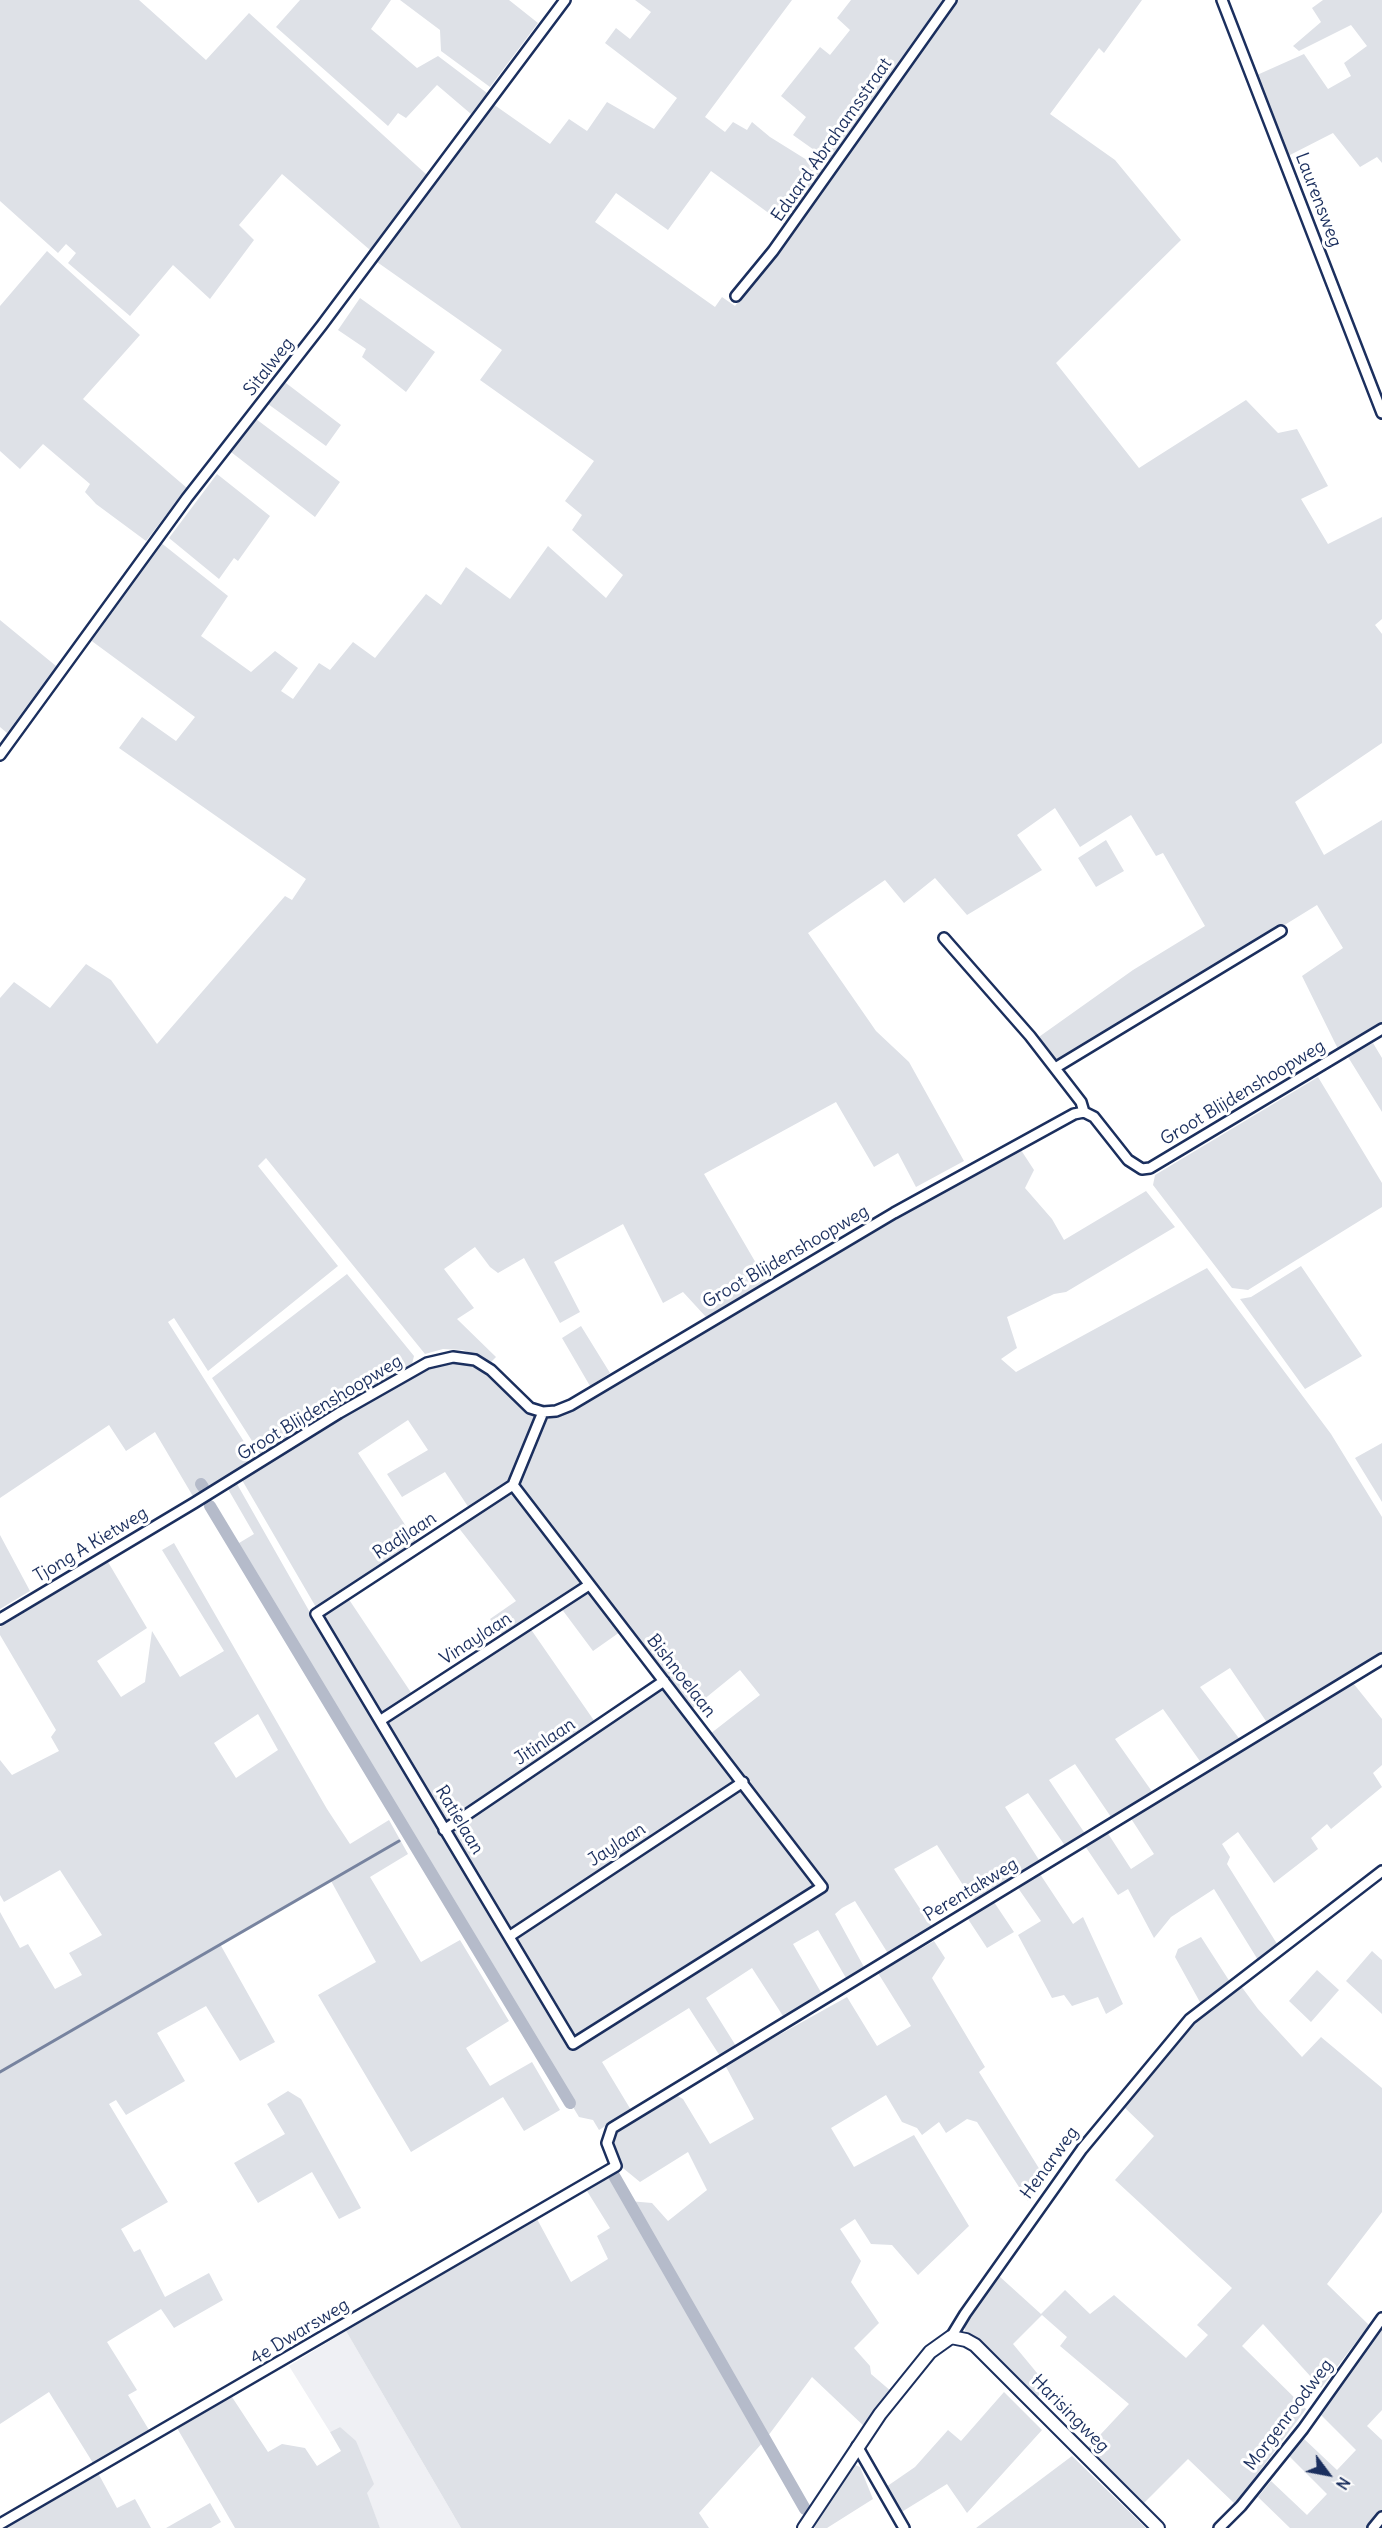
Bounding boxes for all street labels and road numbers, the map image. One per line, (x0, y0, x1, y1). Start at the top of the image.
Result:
street label: Eduard Abrahamsstraat (767, 54, 897, 226)
street label: Laurensweg (1290, 150, 1346, 250)
street label: Sitalweg (239, 333, 299, 401)
street label: Groot Blijdenshoopweg (1157, 1035, 1329, 1151)
street label: Groot Blijdenshoopweg (699, 1201, 873, 1313)
street label: Groot Blijdenshoopweg (234, 1350, 406, 1466)
street label: Tjong A Kietweg (30, 1503, 152, 1587)
street label: Radjlaan (369, 1508, 441, 1564)
street label: Vinaylaan (436, 1608, 516, 1670)
street label: Bishnoelaan (642, 1630, 720, 1722)
street label: Jitinlaan (510, 1714, 580, 1770)
street label: Ratielaan (430, 1782, 488, 1858)
street label: Jaylaan (584, 1818, 650, 1872)
street label: Perentakweg (920, 1853, 1022, 1927)
street label: Henarweg (1016, 2122, 1084, 2204)
street label: 4e Dwarsweg (247, 2294, 353, 2370)
street label: Morgenroodweg (1240, 2355, 1338, 2475)
street label: Harisingweg (1027, 2371, 1113, 2457)

